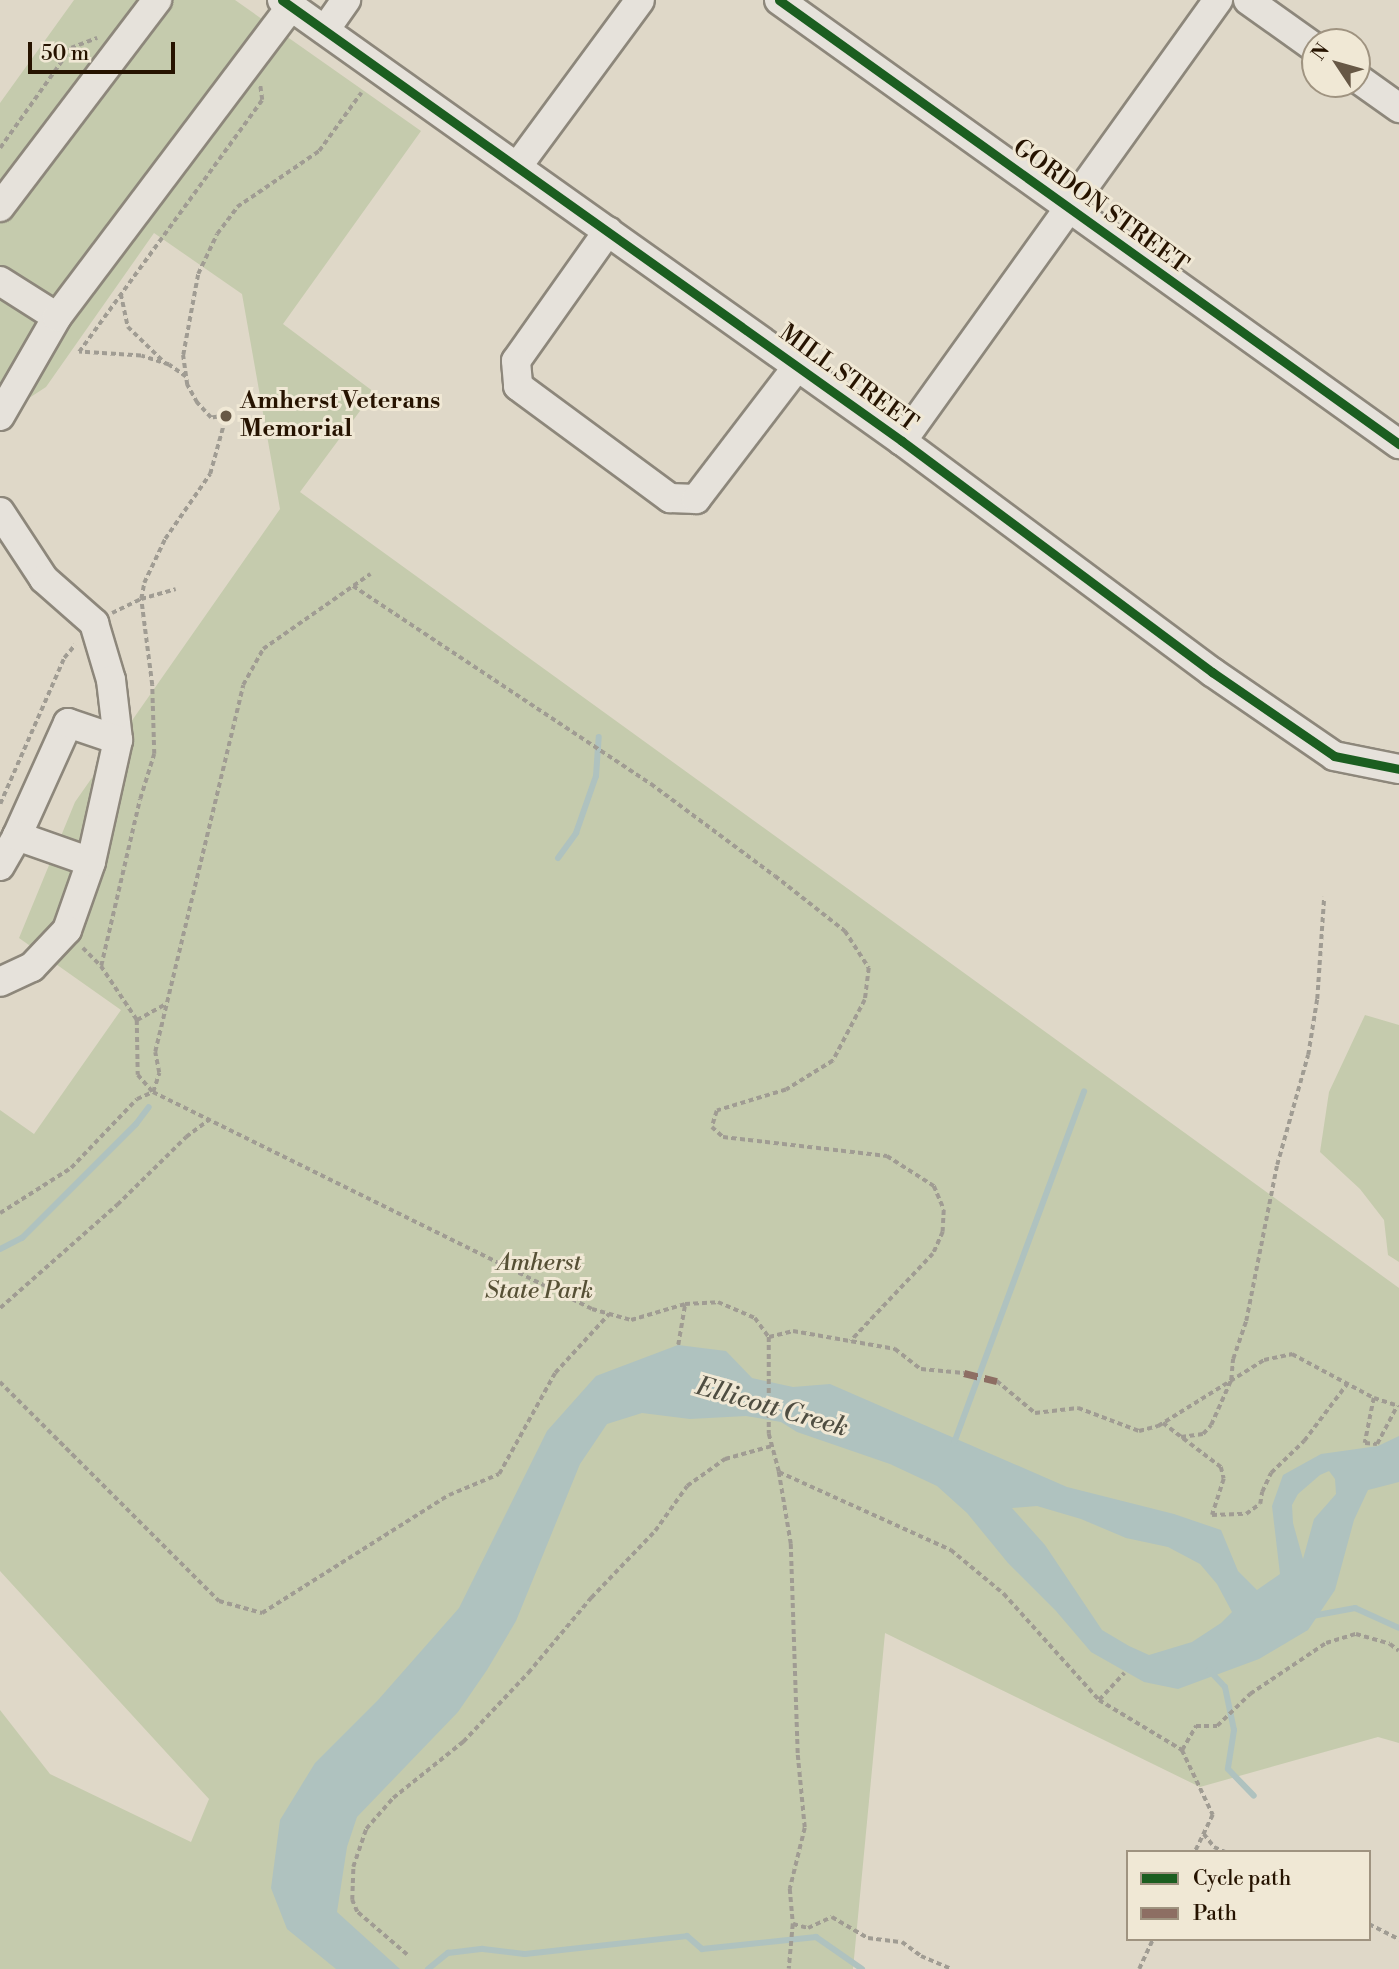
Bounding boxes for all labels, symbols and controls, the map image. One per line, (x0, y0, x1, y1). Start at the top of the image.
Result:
scale bar (32, 28, 178, 72)
north arrow (1301, 28, 1371, 98)
text: N (1307, 39, 1335, 65)
text: 50 m (41, 41, 89, 67)
street label: GORDON STREET (1007, 134, 1193, 280)
street label: MILL STREET (773, 319, 923, 439)
place label: Amherst Veterans Memorial (240, 388, 440, 444)
marker: Amherst Veterans Memorial (218, 408, 234, 424)
park label: Amherst State Park (485, 1250, 593, 1306)
water label: Ellicott Creek (692, 1371, 852, 1445)
legend (1126, 1850, 1371, 1941)
text: Cycle path (1193, 1866, 1291, 1892)
text: Path (1193, 1901, 1237, 1927)

